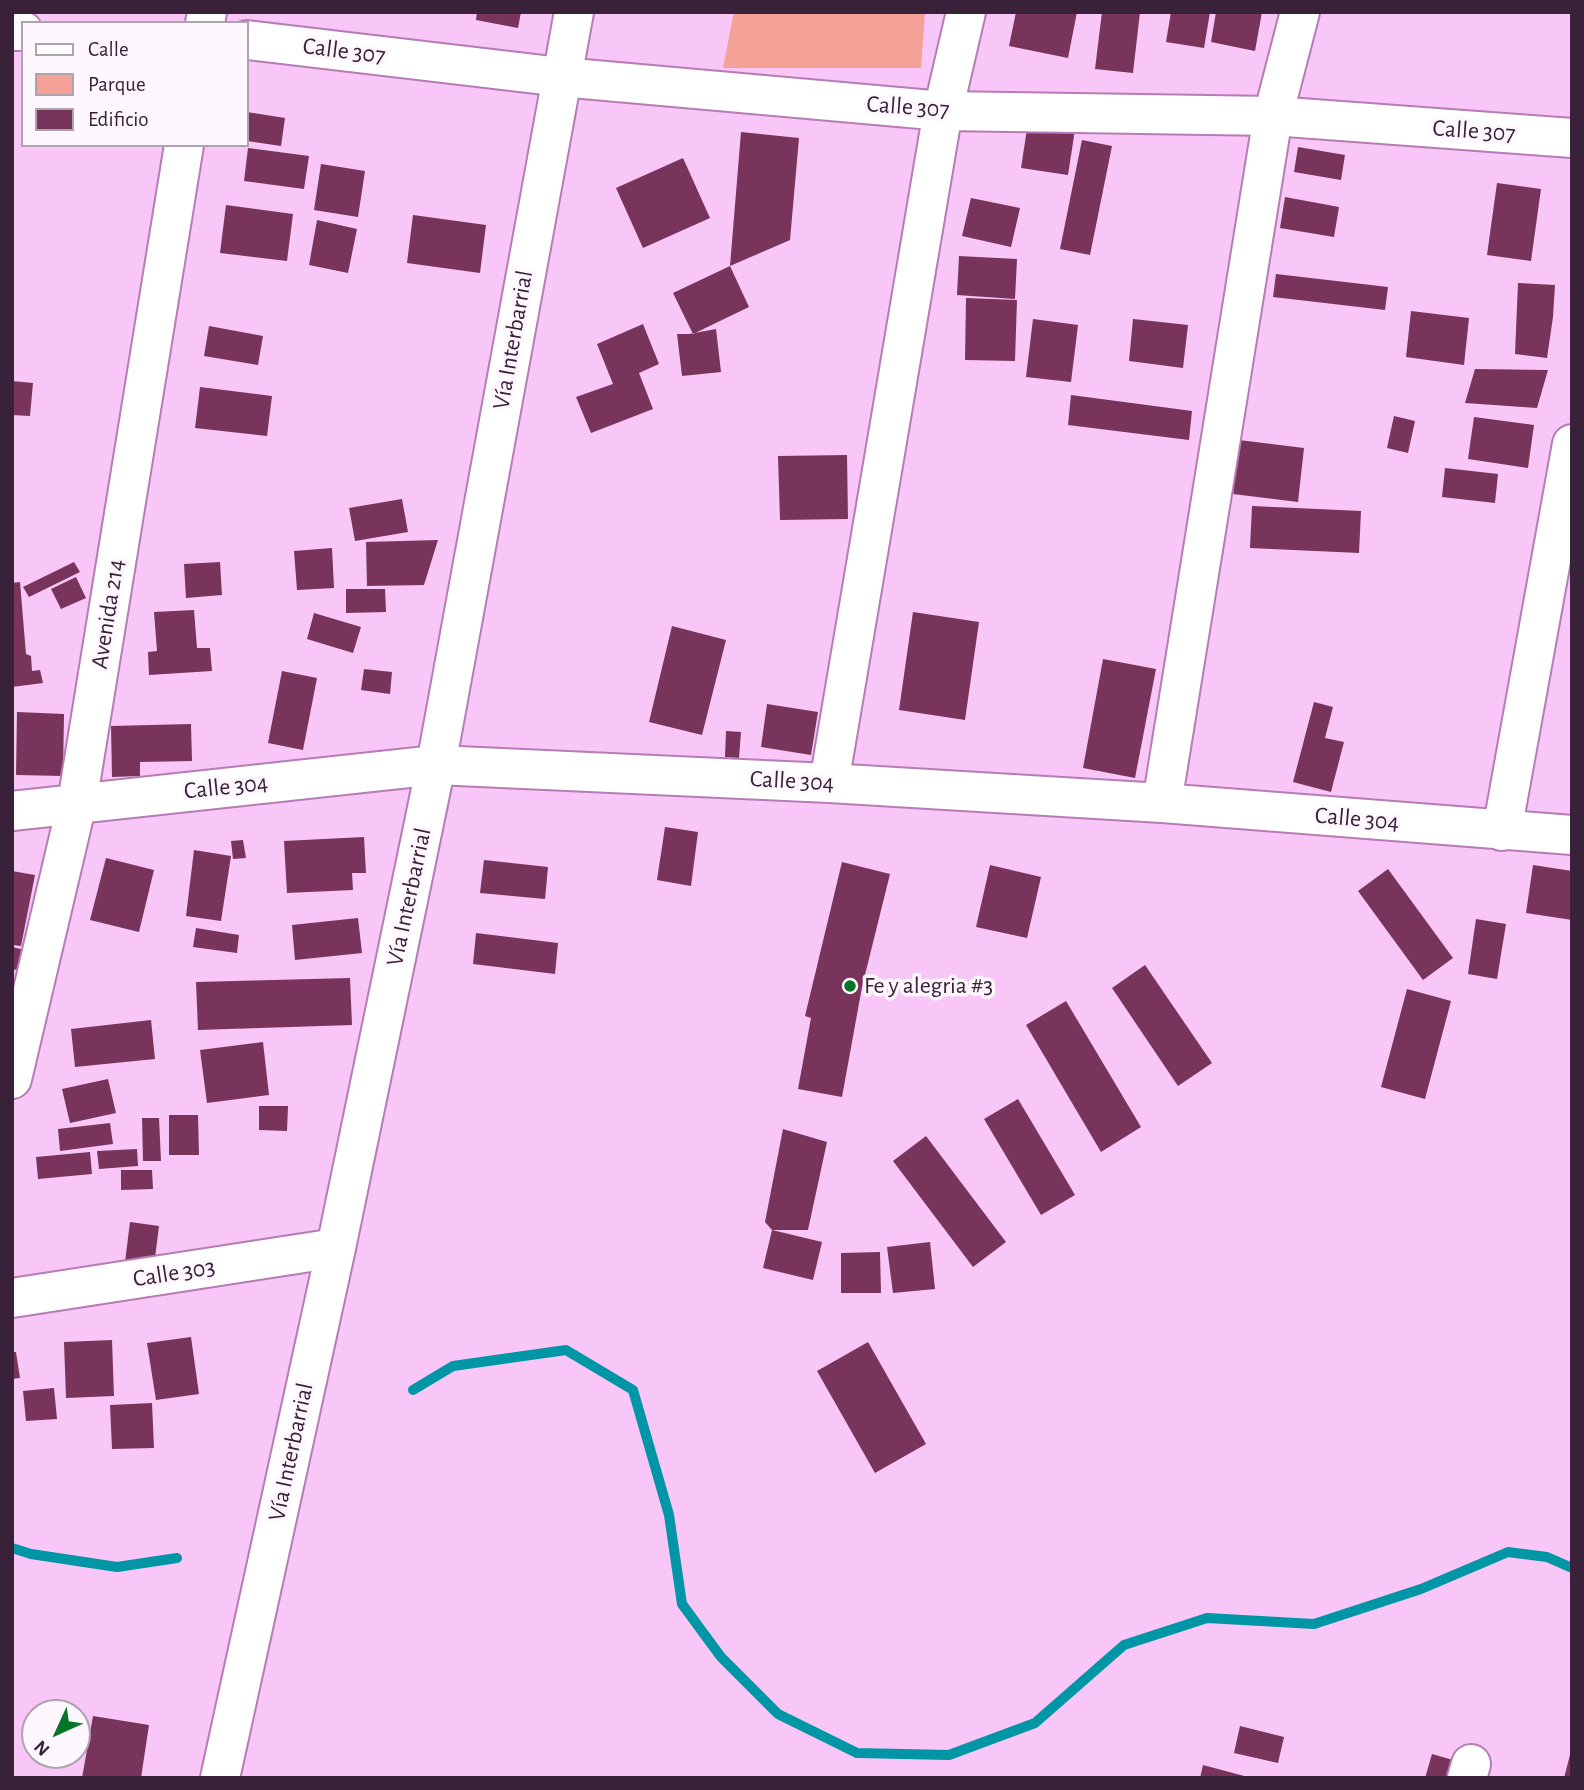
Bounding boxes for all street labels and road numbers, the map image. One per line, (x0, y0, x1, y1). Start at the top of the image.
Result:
street label: Calle 307 (301, 32, 387, 70)
street label: Calle 307 (866, 90, 950, 124)
street label: Calle 307 (1432, 114, 1516, 148)
street label: Vía Interbarrial (487, 268, 539, 412)
street label: Avenida 214 (85, 557, 131, 671)
street label: Calle 304 (749, 764, 835, 798)
street label: Calle 304 (182, 768, 270, 806)
street label: Calle 304 (1314, 801, 1400, 837)
street label: Vía Interbarrial (380, 825, 438, 969)
street label: Calle 303 (131, 1252, 217, 1294)
street label: Vía Interbarrial (262, 1380, 320, 1524)

